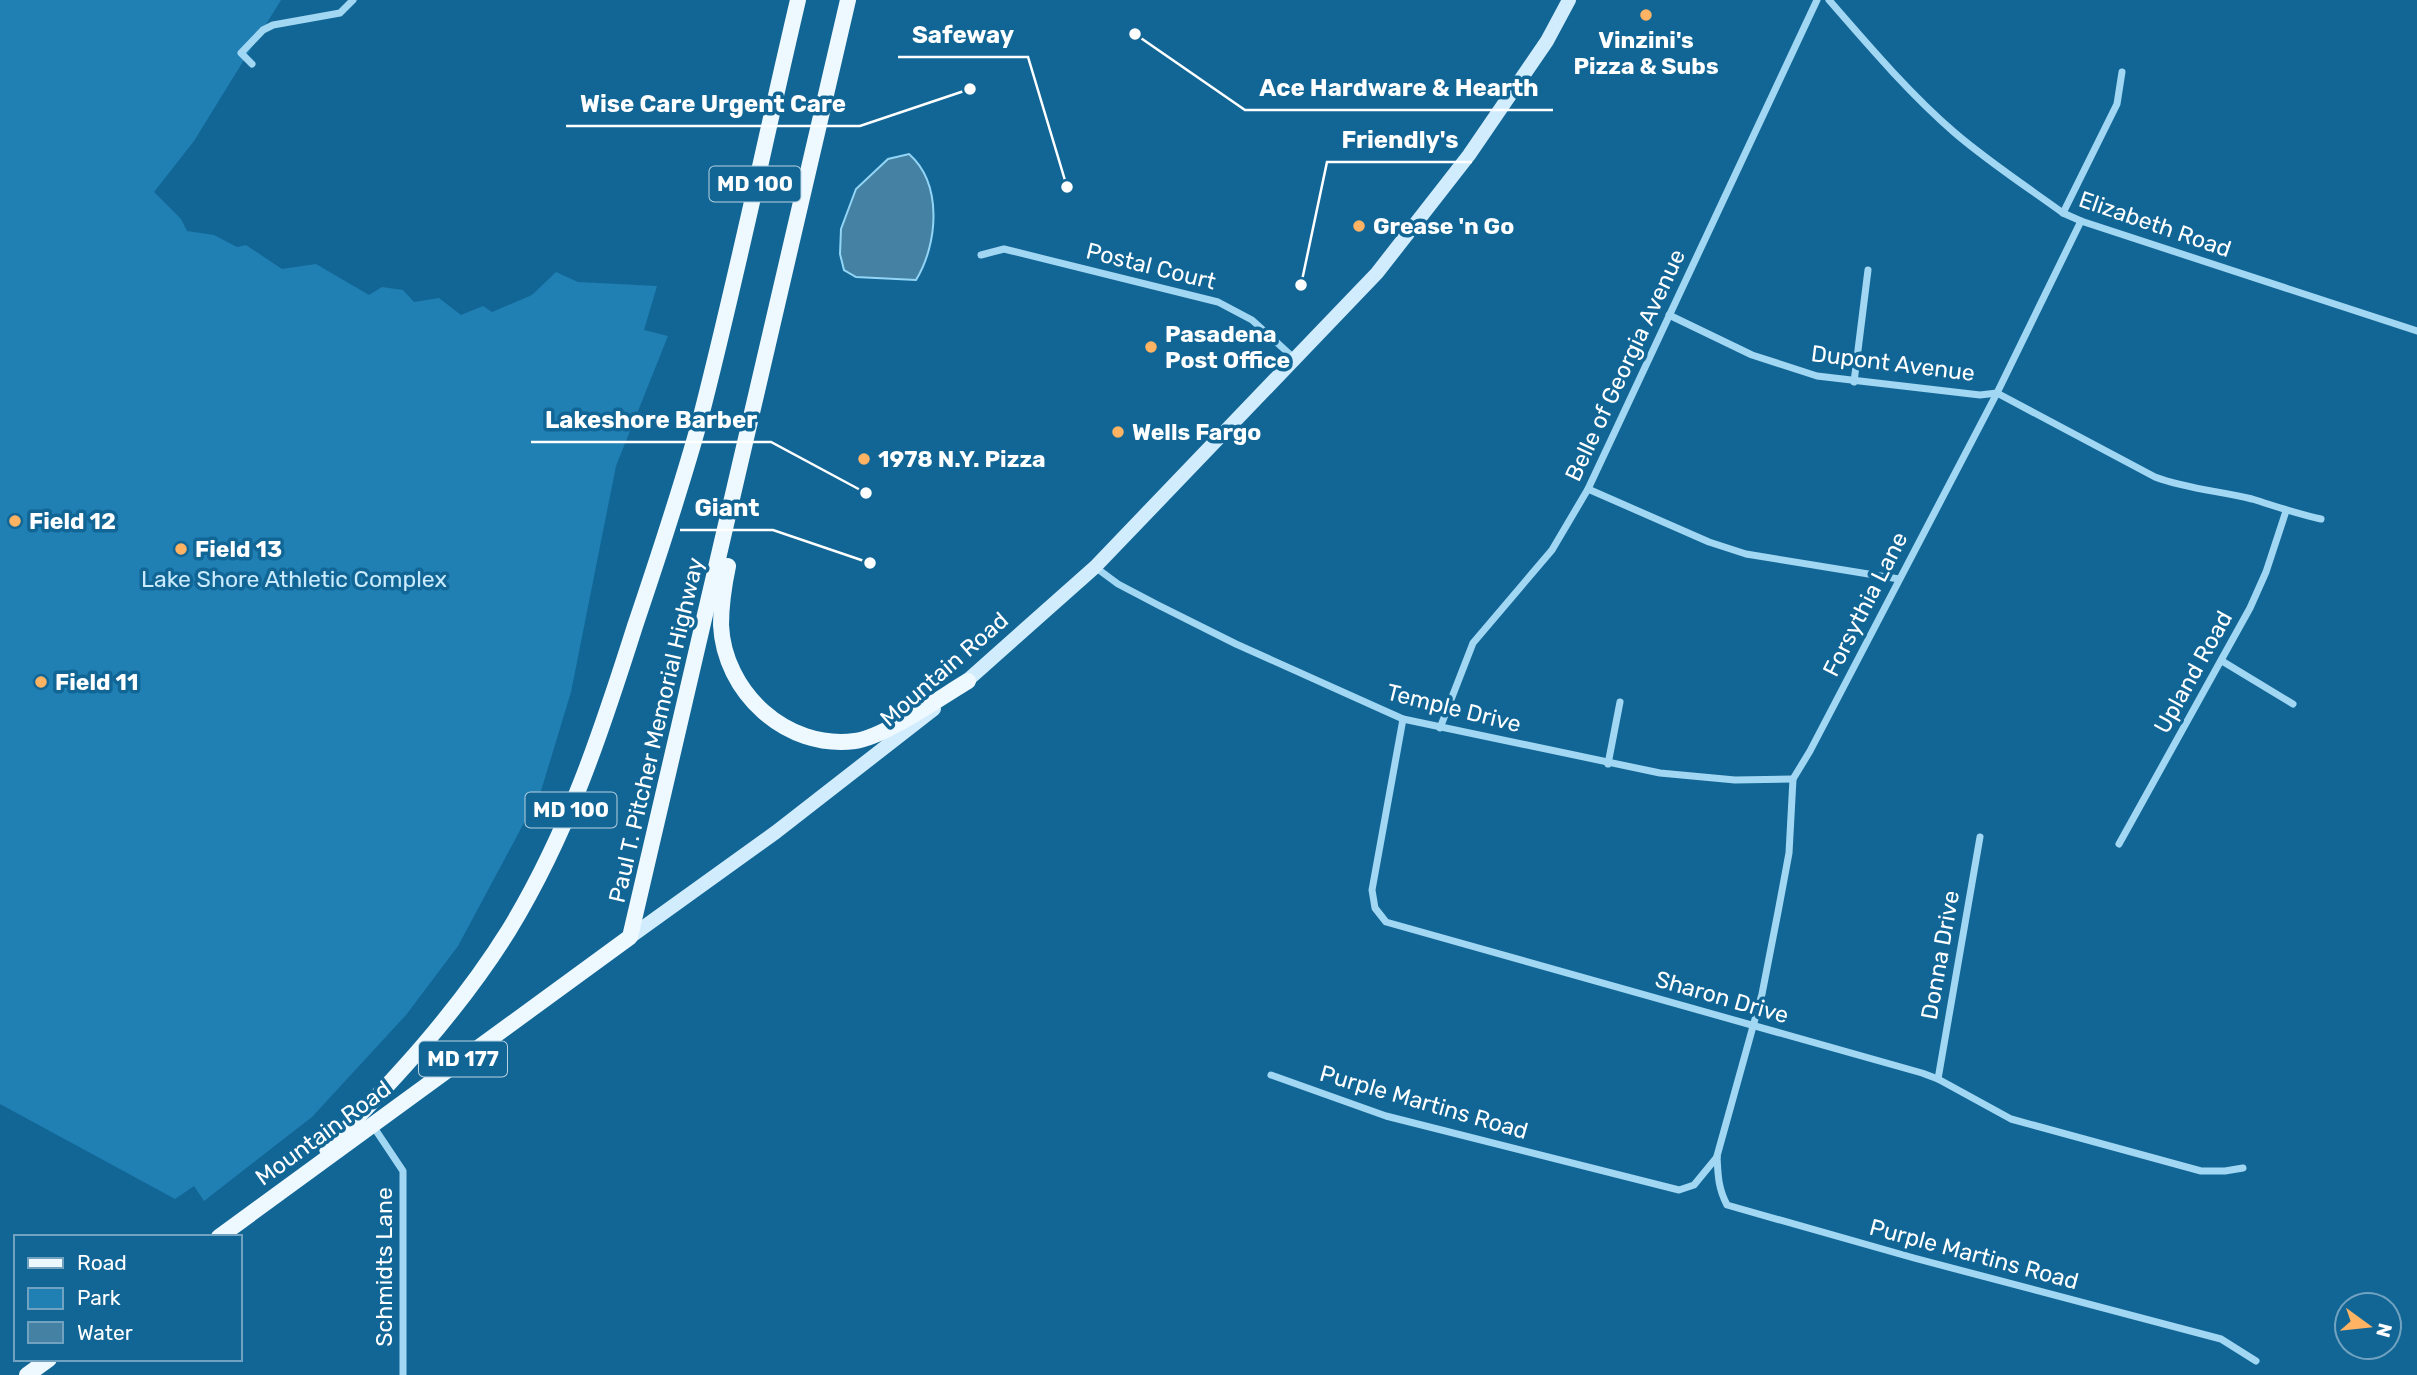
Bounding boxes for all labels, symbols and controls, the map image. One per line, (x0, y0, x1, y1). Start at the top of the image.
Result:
marker: Vinzini's Pizza & Subs (1638, 7, 1654, 23)
callout: Safeway (898, 12, 1028, 57)
text: Safeway (912, 21, 1014, 49)
place label: Vinzini's Pizza & Subs (1573, 26, 1719, 80)
callout: Ace Hardware & Hearth (1245, 65, 1553, 110)
text: Ace Hardware & Hearth (1259, 74, 1539, 102)
callout: Wise Care Urgent Care (566, 81, 860, 126)
text: Wise Care Urgent Care (580, 90, 846, 118)
callout: Friendly's (1327, 117, 1472, 162)
text: Friendly's (1341, 126, 1459, 154)
road number: MD 100 (710, 166, 800, 202)
street label: Elizabeth Road (2075, 185, 2235, 263)
place label: Grease 'n Go (1373, 212, 1514, 240)
marker: Grease 'n Go (1351, 218, 1367, 234)
street label: Postal Court (1083, 236, 1219, 296)
street label: Belle of Georgia Avenue (1559, 245, 1691, 485)
place label: Pasadena Post Office (1165, 320, 1290, 374)
marker: Pasadena Post Office (1143, 339, 1159, 355)
street label: Dupont Avenue (1809, 339, 1977, 387)
callout: Lakeshore Barber (531, 397, 771, 442)
text: Lakeshore Barber (545, 406, 757, 434)
place label: Wells Fargo (1132, 418, 1261, 446)
marker: Wells Fargo (1110, 424, 1126, 440)
place label: 1978 N.Y. Pizza (878, 445, 1046, 473)
marker: 1978 N.Y. Pizza (856, 451, 872, 467)
callout: Giant (680, 485, 773, 530)
text: Giant (695, 494, 759, 522)
place label: Field 12 (29, 507, 116, 535)
marker: Field 12 (7, 513, 23, 529)
street label: Forsythia Lane (1817, 527, 1913, 681)
place label: Field 13 (195, 535, 282, 563)
marker: Field 13 (173, 541, 189, 557)
street label: Paul T. Pitcher Memorial Highway (603, 554, 709, 905)
park label: Lake Shore Athletic Complex (141, 565, 447, 593)
street label: Mountain Road (874, 606, 1014, 732)
street label: Upland Road (2148, 606, 2238, 738)
place label: Field 11 (55, 668, 138, 696)
marker: Field 11 (33, 674, 49, 690)
street label: Temple Drive (1384, 678, 1524, 738)
road number: MD 100 (526, 792, 616, 828)
street label: Donna Drive (1915, 888, 1965, 1022)
street label: Sharon Drive (1652, 965, 1792, 1029)
road number: MD 177 (419, 1042, 507, 1076)
street label: Purple Martins Road (1317, 1059, 1531, 1145)
street label: Mountain Road (250, 1075, 396, 1191)
street label: Schmidts Lane (370, 1187, 398, 1347)
street label: Purple Martins Road (1866, 1213, 2082, 1295)
legend (14, 1235, 242, 1361)
text: Road (77, 1250, 127, 1275)
text: Park (77, 1285, 121, 1310)
north arrow (2333, 1291, 2403, 1361)
text: Water (77, 1320, 133, 1345)
text: N (2371, 1321, 2397, 1340)

